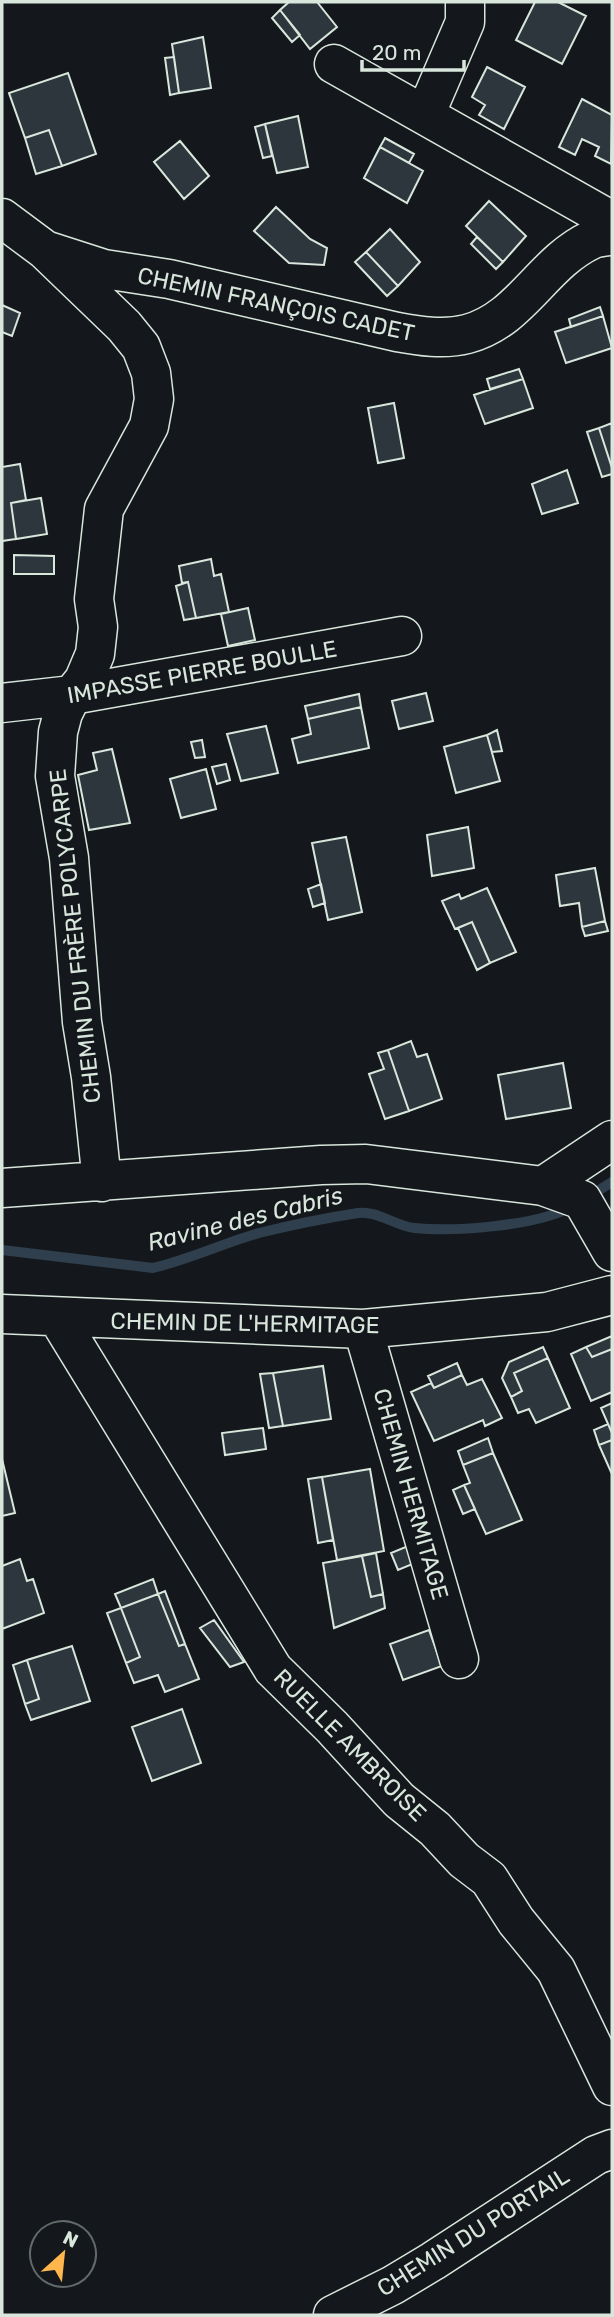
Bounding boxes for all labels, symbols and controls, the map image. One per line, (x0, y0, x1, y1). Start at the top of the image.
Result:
scale bar (362, 28, 463, 72)
text: 20 m (372, 40, 421, 65)
street label: CHEMIN FRANÇOIS CADET (135, 261, 417, 347)
street label: IMPASSE PIERRE BOULLE (65, 634, 339, 710)
street label: CHEMIN DU FRÈRE POLYCARPE (44, 768, 106, 1104)
water label: Ravine des Cabris (144, 1181, 346, 1257)
street label: CHEMIN DE L'HERMITAGE (110, 1307, 380, 1339)
street label: CHEMIN HERMITAGE (367, 1385, 455, 1603)
street label: RUELLE AMBROISE (268, 1663, 432, 1827)
street label: CHEMIN DU PORTAIL (372, 2162, 574, 2302)
north arrow (28, 2219, 98, 2289)
text: N (59, 2226, 82, 2253)

